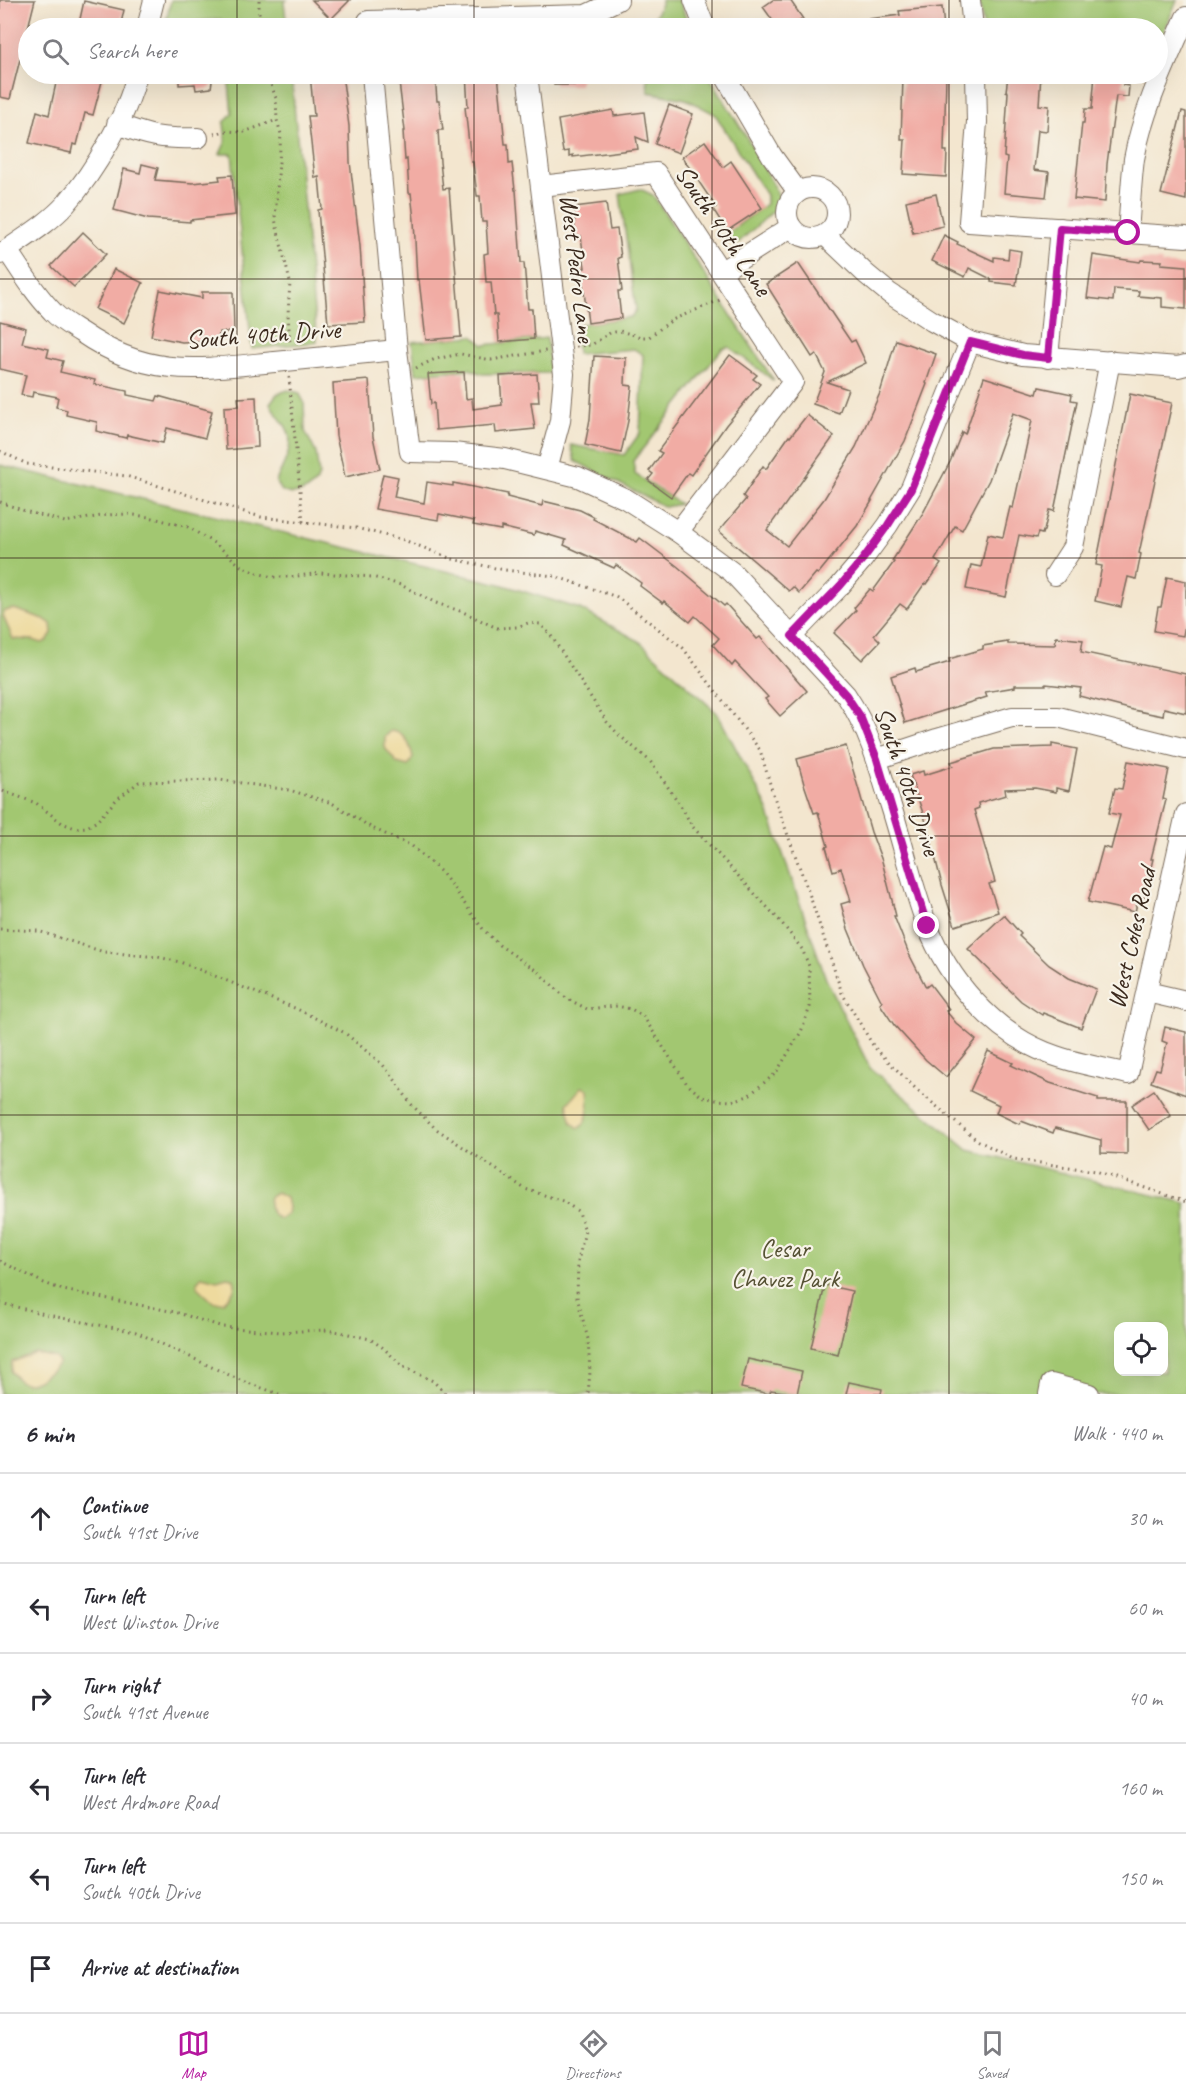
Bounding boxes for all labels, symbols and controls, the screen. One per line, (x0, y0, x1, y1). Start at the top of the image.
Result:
search box (18, 18, 1168, 84)
icon: search (39, 35, 72, 68)
text: Search here (87, 37, 177, 65)
street label: South 40th Lane (668, 159, 780, 303)
street label: West Pedro Lane (552, 192, 603, 346)
route start (1114, 219, 1140, 245)
street label: South 40th Drive (185, 313, 343, 356)
street label: South 40th Drive (867, 703, 949, 861)
street label: West Coles Road (1099, 861, 1165, 1012)
route end (913, 912, 939, 938)
park label: Cesar Chavez Park (731, 1232, 840, 1295)
map controls (1114, 1322, 1168, 1376)
button: locate (1114, 1322, 1168, 1376)
text: 6 min (24, 1417, 74, 1450)
text: Walk · 440 m (1072, 1421, 1162, 1446)
text: Continue (81, 1492, 147, 1520)
icon: ahead (24, 1502, 57, 1535)
text: 30 m (1128, 1506, 1162, 1531)
text: South 41st Drive (81, 1520, 198, 1545)
text: Turn left (81, 1582, 145, 1610)
icon: left (24, 1592, 57, 1625)
text: 60 m (1128, 1596, 1162, 1621)
text: West Winston Drive (81, 1610, 218, 1635)
text: Turn right (81, 1672, 158, 1700)
icon: right (24, 1682, 57, 1715)
text: 40 m (1128, 1686, 1162, 1711)
text: South 41st Avenue (81, 1700, 208, 1725)
text: Turn left (81, 1762, 145, 1790)
icon: left (24, 1772, 57, 1805)
text: 160 m (1119, 1776, 1162, 1801)
text: West Ardmore Road (81, 1790, 218, 1815)
text: Turn left (81, 1852, 145, 1880)
icon: left (24, 1862, 57, 1895)
text: 150 m (1119, 1866, 1162, 1891)
text: South 40th Drive (81, 1880, 200, 1905)
icon: arrive (24, 1952, 57, 1985)
text: Arrive at destination (81, 1954, 238, 1982)
tab: Map (177, 2027, 210, 2083)
tab: Directions (565, 2027, 621, 2083)
tab: Saved (976, 2027, 1009, 2083)

